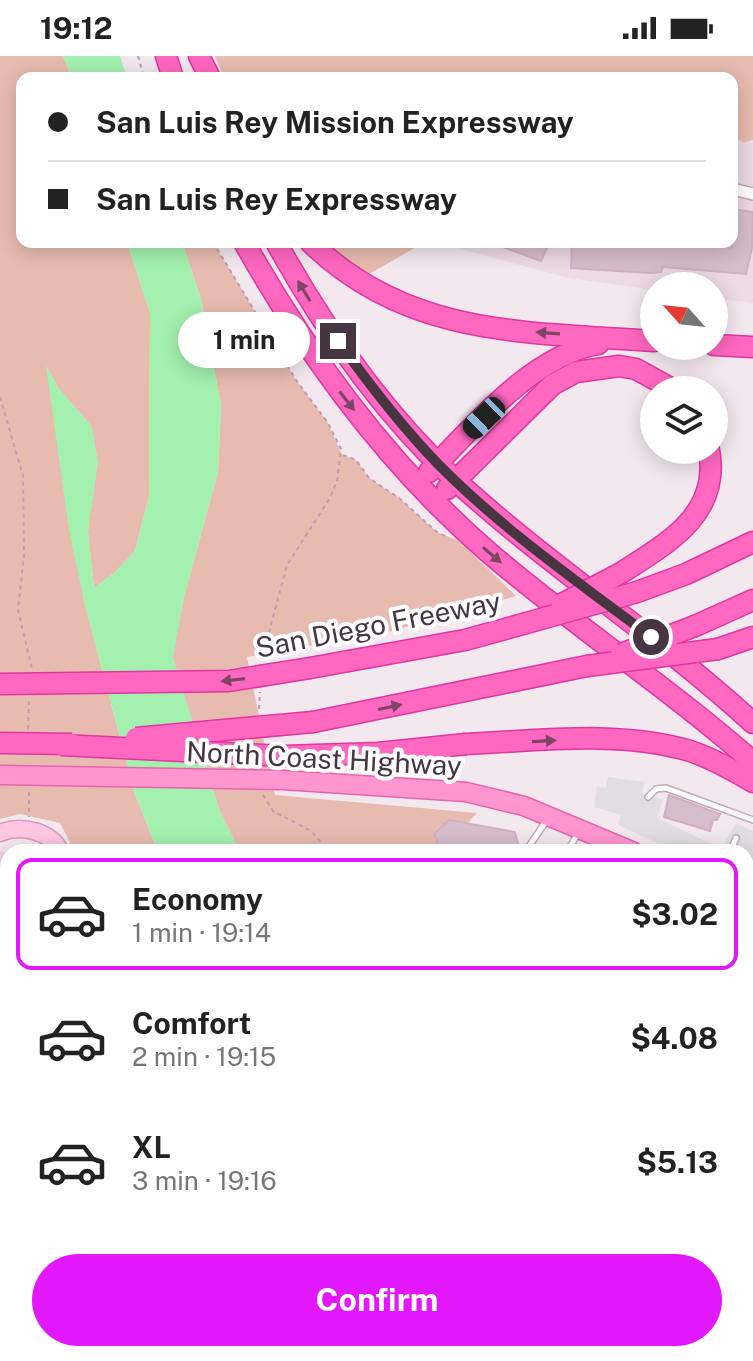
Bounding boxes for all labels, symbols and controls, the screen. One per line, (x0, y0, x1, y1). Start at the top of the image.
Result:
text: 19:12 (40, 10, 113, 46)
text: San Luis Rey Mission Expressway (96, 104, 574, 140)
text: San Luis Rey Expressway (96, 181, 457, 217)
north arrow (640, 272, 728, 360)
map controls (640, 272, 728, 464)
one-way arrow (298, 280, 312, 302)
callout: 1 min (178, 313, 310, 369)
route end (320, 323, 356, 359)
text: 1 min (213, 324, 275, 355)
one-way arrow (535, 326, 560, 339)
button: layers (640, 376, 728, 464)
one-way arrow (339, 391, 355, 411)
car (458, 393, 510, 443)
one-way arrow (482, 546, 502, 563)
street label: San Diego Freeway (253, 584, 503, 664)
route start (633, 619, 669, 655)
one-way arrow (220, 674, 245, 687)
one-way arrow (378, 700, 403, 713)
street label: North Coast Highway (185, 734, 463, 782)
one-way arrow (532, 734, 557, 747)
icon: car (36, 878, 108, 950)
text: Economy (132, 881, 263, 917)
text: $3.02 (631, 896, 718, 932)
text: 1 min · 19:14 (132, 917, 271, 948)
icon: car (36, 1002, 108, 1074)
text: Comfort (132, 1005, 251, 1041)
text: $4.08 (630, 1020, 718, 1056)
text: 2 min · 19:15 (132, 1041, 276, 1072)
icon: car (36, 1126, 108, 1198)
text: XL (132, 1129, 171, 1165)
text: $5.13 (636, 1144, 718, 1180)
text: 3 min · 19:16 (132, 1165, 277, 1196)
button: Confirm (32, 1254, 722, 1346)

